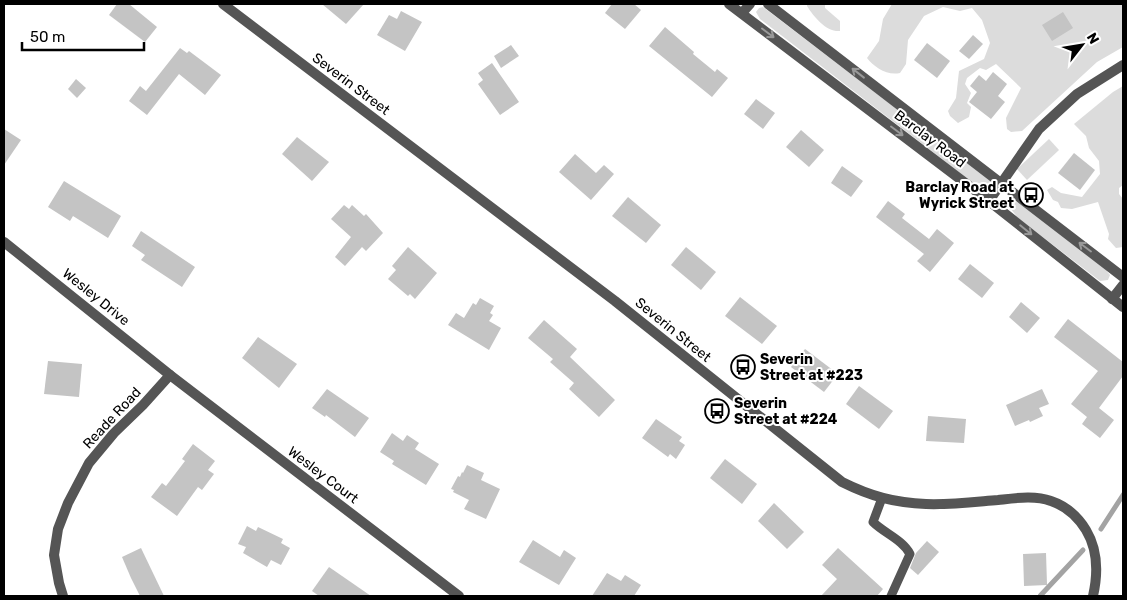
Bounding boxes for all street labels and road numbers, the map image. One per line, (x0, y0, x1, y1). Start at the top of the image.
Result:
street label: Severin Street (309, 49, 394, 119)
street label: Barclay Road (891, 107, 969, 171)
street label: Wesley Drive (59, 265, 133, 329)
street label: Severin Street (632, 294, 715, 366)
street label: Reade Road (79, 384, 145, 452)
street label: Wesley Court (284, 443, 362, 507)

